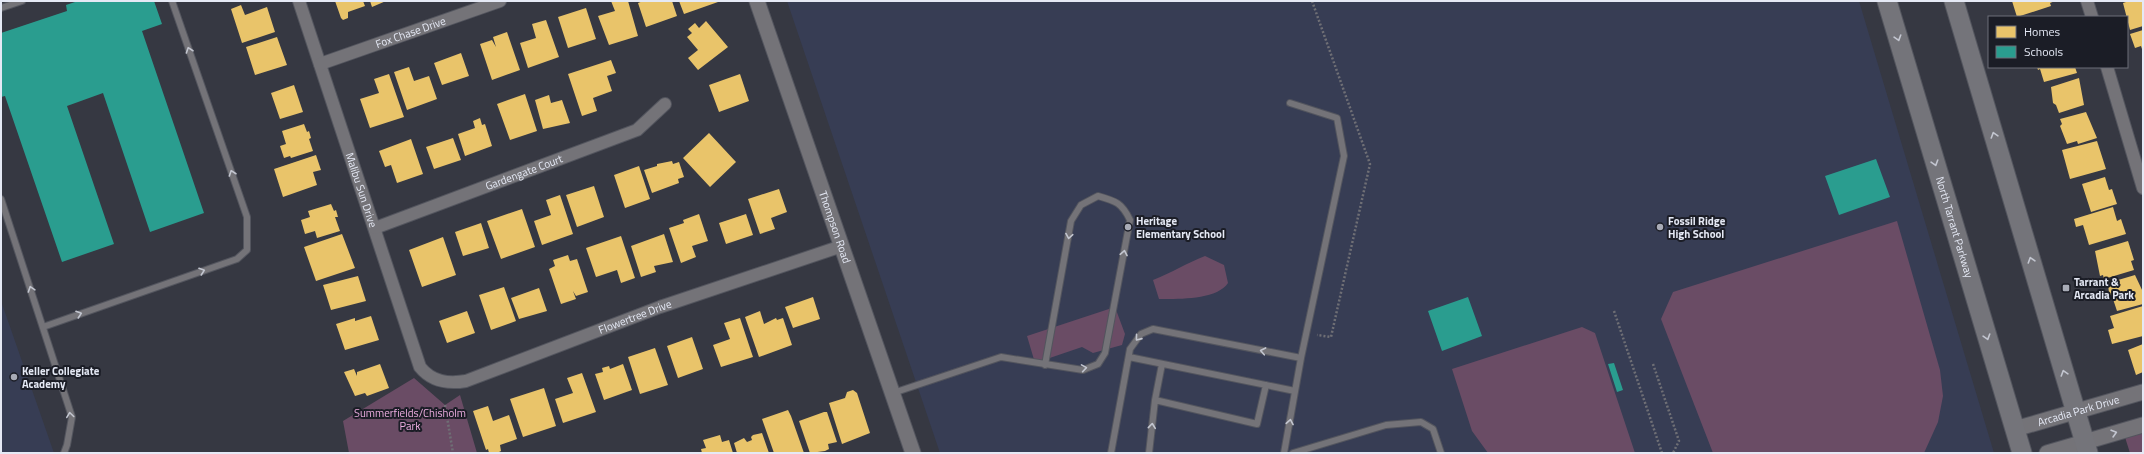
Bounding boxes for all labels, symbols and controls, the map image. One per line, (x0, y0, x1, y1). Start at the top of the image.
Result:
street label: Fox Chase Drive (373, 12, 448, 52)
legend (1988, 16, 2128, 68)
text: Homes (2024, 22, 2060, 41)
one-way arrow (1893, 35, 1902, 42)
text: Schools (2024, 42, 2064, 61)
one-way arrow (186, 47, 194, 54)
one-way arrow (1990, 132, 1999, 139)
street label: Malibu Sun Drive (342, 150, 381, 230)
street label: Gardengate Court (483, 150, 565, 194)
one-way arrow (1930, 159, 1939, 166)
one-way arrow (228, 170, 237, 177)
street label: North Tarrant Parkway (1932, 174, 1977, 280)
street label: Thompson Road (815, 189, 855, 265)
place label: Heritage Elementary School (1136, 213, 1225, 242)
place label: Fossil Ridge High School (1668, 213, 1726, 242)
marker: Heritage Elementary School (1123, 222, 1133, 232)
marker: Fossil Ridge High School (1655, 222, 1665, 232)
one-way arrow (1065, 233, 1073, 239)
one-way arrow (1119, 250, 1127, 256)
one-way arrow (2027, 256, 2036, 263)
one-way arrow (199, 268, 206, 276)
place label: Tarrant & Arcadia Park (2074, 274, 2134, 303)
marker: Tarrant & Arcadia Park (2061, 283, 2071, 293)
one-way arrow (27, 286, 36, 293)
street label: Flowertree Drive (596, 296, 674, 338)
one-way arrow (76, 310, 83, 319)
one-way arrow (1136, 334, 1143, 341)
one-way arrow (1982, 334, 1991, 341)
one-way arrow (1259, 347, 1266, 355)
place label: Keller Collegiate Academy (22, 363, 100, 392)
one-way arrow (1080, 364, 1087, 373)
one-way arrow (2060, 370, 2069, 377)
marker: Keller Collegiate Academy (9, 372, 19, 382)
street label: Arcadia Park Drive (2036, 391, 2122, 430)
park label: Summerfields/Chisholm Park (354, 405, 466, 434)
one-way arrow (66, 412, 75, 419)
one-way arrow (1285, 419, 1294, 425)
one-way arrow (1147, 423, 1156, 429)
one-way arrow (2110, 429, 2117, 438)

